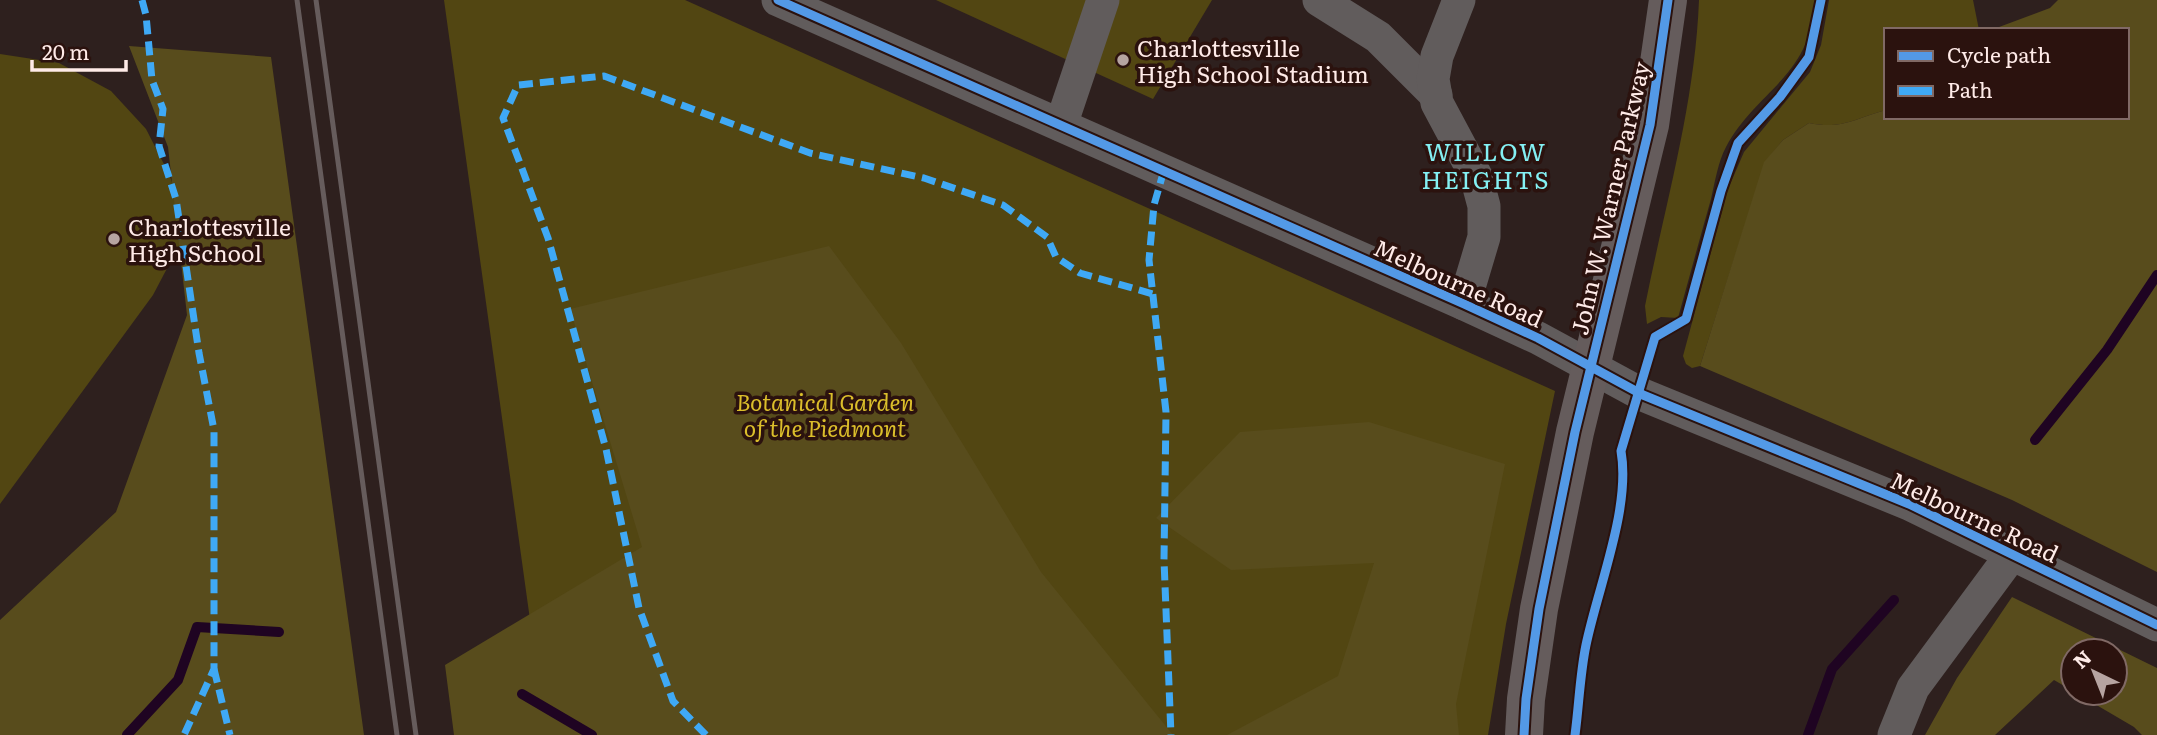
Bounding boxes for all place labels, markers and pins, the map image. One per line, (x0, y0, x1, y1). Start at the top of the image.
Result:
place label: Charlottesville High School Stadium (1137, 30, 1369, 90)
marker: Charlottesville High School Stadium (1115, 52, 1131, 68)
place label: Charlottesville High School (128, 209, 291, 269)
marker: Charlottesville High School (106, 231, 122, 247)

